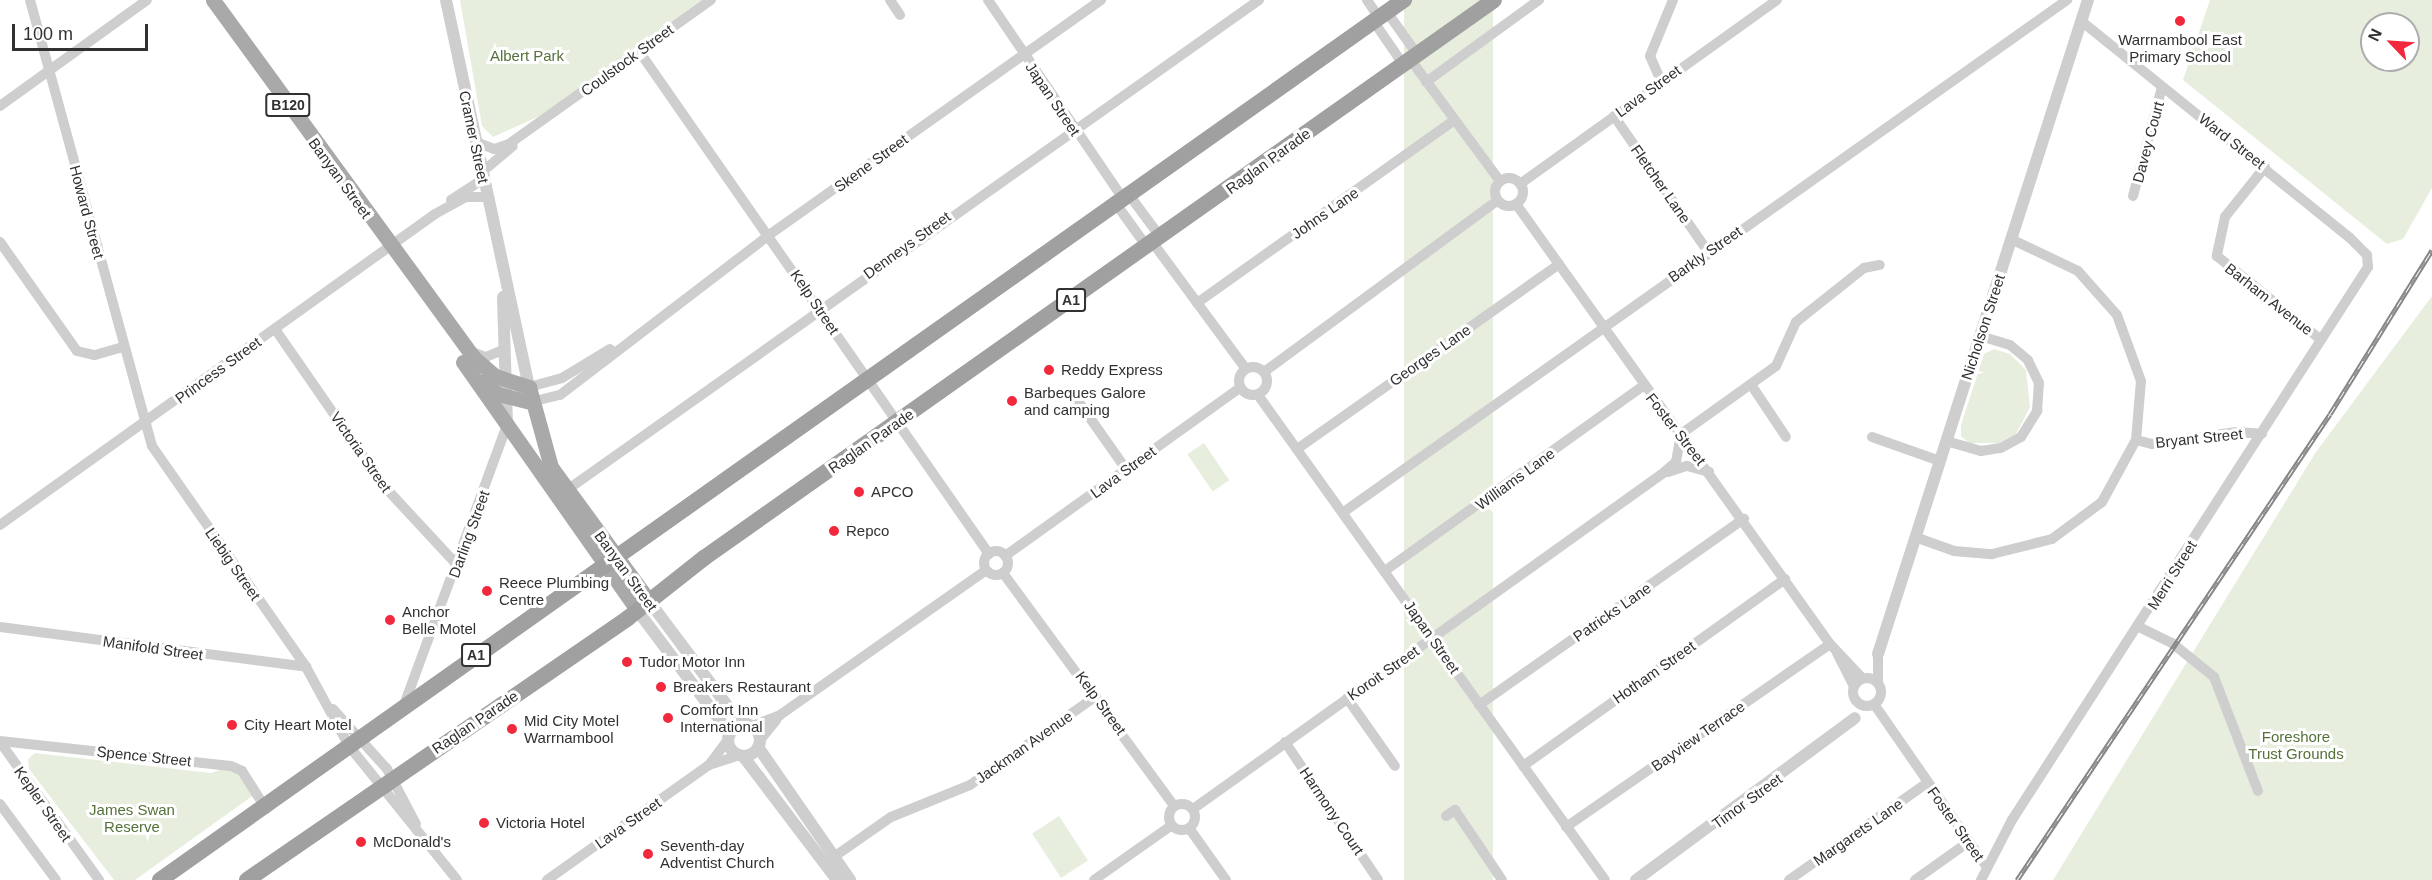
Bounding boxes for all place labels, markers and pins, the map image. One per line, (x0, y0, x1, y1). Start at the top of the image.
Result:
marker: Warrnambool East Primary School (2173, 14, 2187, 28)
place label: Warrnambool East Primary School (2118, 30, 2242, 65)
place label: Reddy Express (1061, 361, 1163, 379)
marker: Reddy Express (1042, 363, 1056, 377)
place label: Barbeques Galore and camping (1024, 383, 1146, 418)
marker: Barbeques Galore and camping (1005, 394, 1019, 408)
place label: APCO (871, 483, 914, 501)
marker: APCO (852, 485, 866, 499)
place label: Repco (846, 522, 889, 540)
marker: Repco (827, 524, 841, 538)
place label: Reece Plumbing Centre (499, 573, 609, 608)
marker: Reece Plumbing Centre (480, 584, 494, 598)
place label: Anchor Belle Motel (402, 602, 476, 637)
marker: Anchor Belle Motel (383, 613, 397, 627)
place label: Tudor Motor Inn (639, 653, 745, 671)
marker: Tudor Motor Inn (620, 655, 634, 669)
place label: Breakers Restaurant (673, 678, 811, 696)
marker: Breakers Restaurant (654, 680, 668, 694)
place label: Comfort Inn International (680, 700, 763, 735)
place label: Mid City Motel Warrnambool (524, 711, 619, 746)
marker: Comfort Inn International (661, 711, 675, 725)
place label: City Heart Motel (244, 716, 352, 734)
marker: City Heart Motel (225, 718, 239, 732)
marker: Mid City Motel Warrnambool (505, 722, 519, 736)
place label: Victoria Hotel (496, 814, 585, 832)
marker: Victoria Hotel (477, 816, 491, 830)
place label: McDonald's (373, 833, 451, 851)
marker: McDonald's (354, 835, 368, 849)
place label: Seventh-day Adventist Church (660, 836, 774, 871)
marker: Seventh-day Adventist Church (641, 847, 655, 861)

